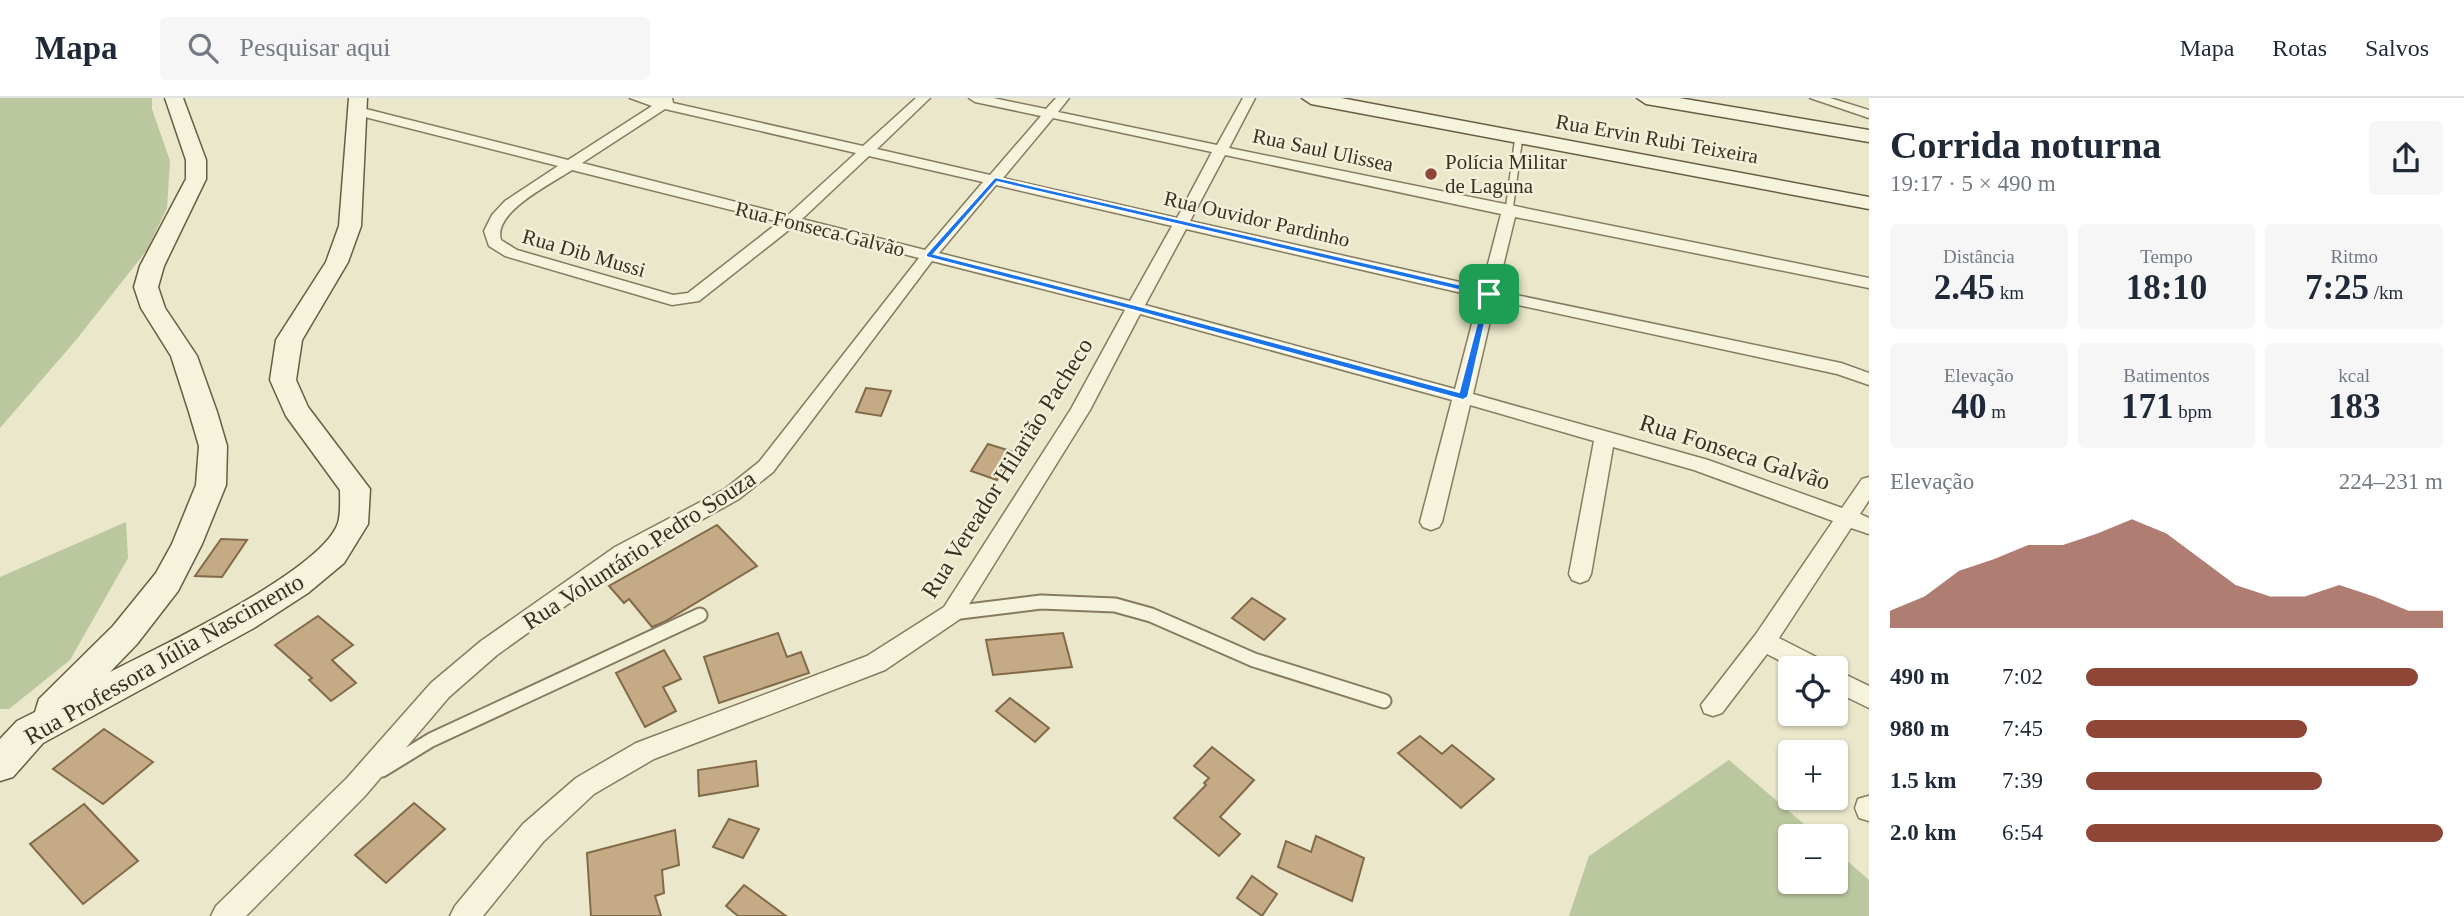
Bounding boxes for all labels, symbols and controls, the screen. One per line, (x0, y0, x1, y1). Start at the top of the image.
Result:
search box (160, 17, 650, 80)
icon: search (184, 29, 222, 67)
text: Mapa (35, 30, 118, 66)
text: Pesquisar aqui (240, 33, 390, 62)
text: Mapa (2180, 35, 2234, 61)
text: Rotas (2272, 35, 2327, 61)
text: Salvos (2365, 35, 2429, 61)
street label: Rua Ervin Rubi Teixeira (1554, 109, 1761, 169)
button: share (2369, 121, 2443, 195)
street label: Rua Saul Ulissea (1250, 123, 1396, 177)
text: Corrida noturna (1890, 124, 2161, 166)
place label: Polícia Militar de Laguna (1445, 150, 1567, 198)
marker: Polícia Militar de Laguna (1423, 166, 1439, 182)
text: 19:17 · 5 × 490 m (1890, 171, 2056, 196)
street label: Rua Ouvidor Pardinho (1162, 186, 1352, 252)
street label: Rua Fonseca Galvão (733, 196, 907, 262)
street label: Rua Dib Mussi (520, 224, 649, 282)
text: Distância (1943, 246, 2015, 267)
text: Tempo (2140, 246, 2193, 267)
text: Ritmo (2330, 246, 2378, 267)
pin (1459, 264, 1519, 324)
text: 2.45 (1934, 268, 1995, 307)
text: 18:10 (2126, 268, 2207, 307)
text: 7:25 (2305, 268, 2369, 307)
icon: arrive (1470, 275, 1508, 313)
text: km (1995, 282, 2024, 303)
text: /km (2369, 282, 2403, 303)
street label: Rua Vereador Hilarião Pacheco (916, 333, 1098, 603)
text: Elevação (1944, 365, 2014, 386)
text: Batimentos (2123, 365, 2210, 386)
text: kcal (2338, 365, 2370, 386)
text: 40 (1952, 387, 1987, 426)
text: 171 (2121, 387, 2173, 426)
text: 183 (2328, 387, 2380, 426)
text: m (1987, 401, 2006, 422)
text: bpm (2173, 401, 2212, 422)
street label: Rua Fonseca Galvão (1637, 409, 1833, 495)
street label: Rua Voluntário Pedro Souza (518, 465, 760, 635)
text: Elevação (1890, 469, 1974, 494)
text: 224–231 m (2339, 469, 2443, 494)
street label: Rua Professora Júlia Nascimento (20, 568, 308, 750)
map controls (1778, 656, 1848, 894)
button: locate (1778, 656, 1848, 726)
text: 490 m (1890, 664, 1949, 689)
text: 7:02 (2002, 664, 2043, 689)
text: 980 m (1890, 716, 1949, 741)
text: 7:45 (2002, 716, 2043, 741)
button: + (1778, 740, 1848, 810)
text: 1.5 km (1890, 768, 1956, 793)
text: 7:39 (2002, 768, 2043, 793)
text: 2.0 km (1890, 820, 1956, 845)
text: 6:54 (2002, 820, 2043, 845)
button: − (1778, 824, 1848, 894)

